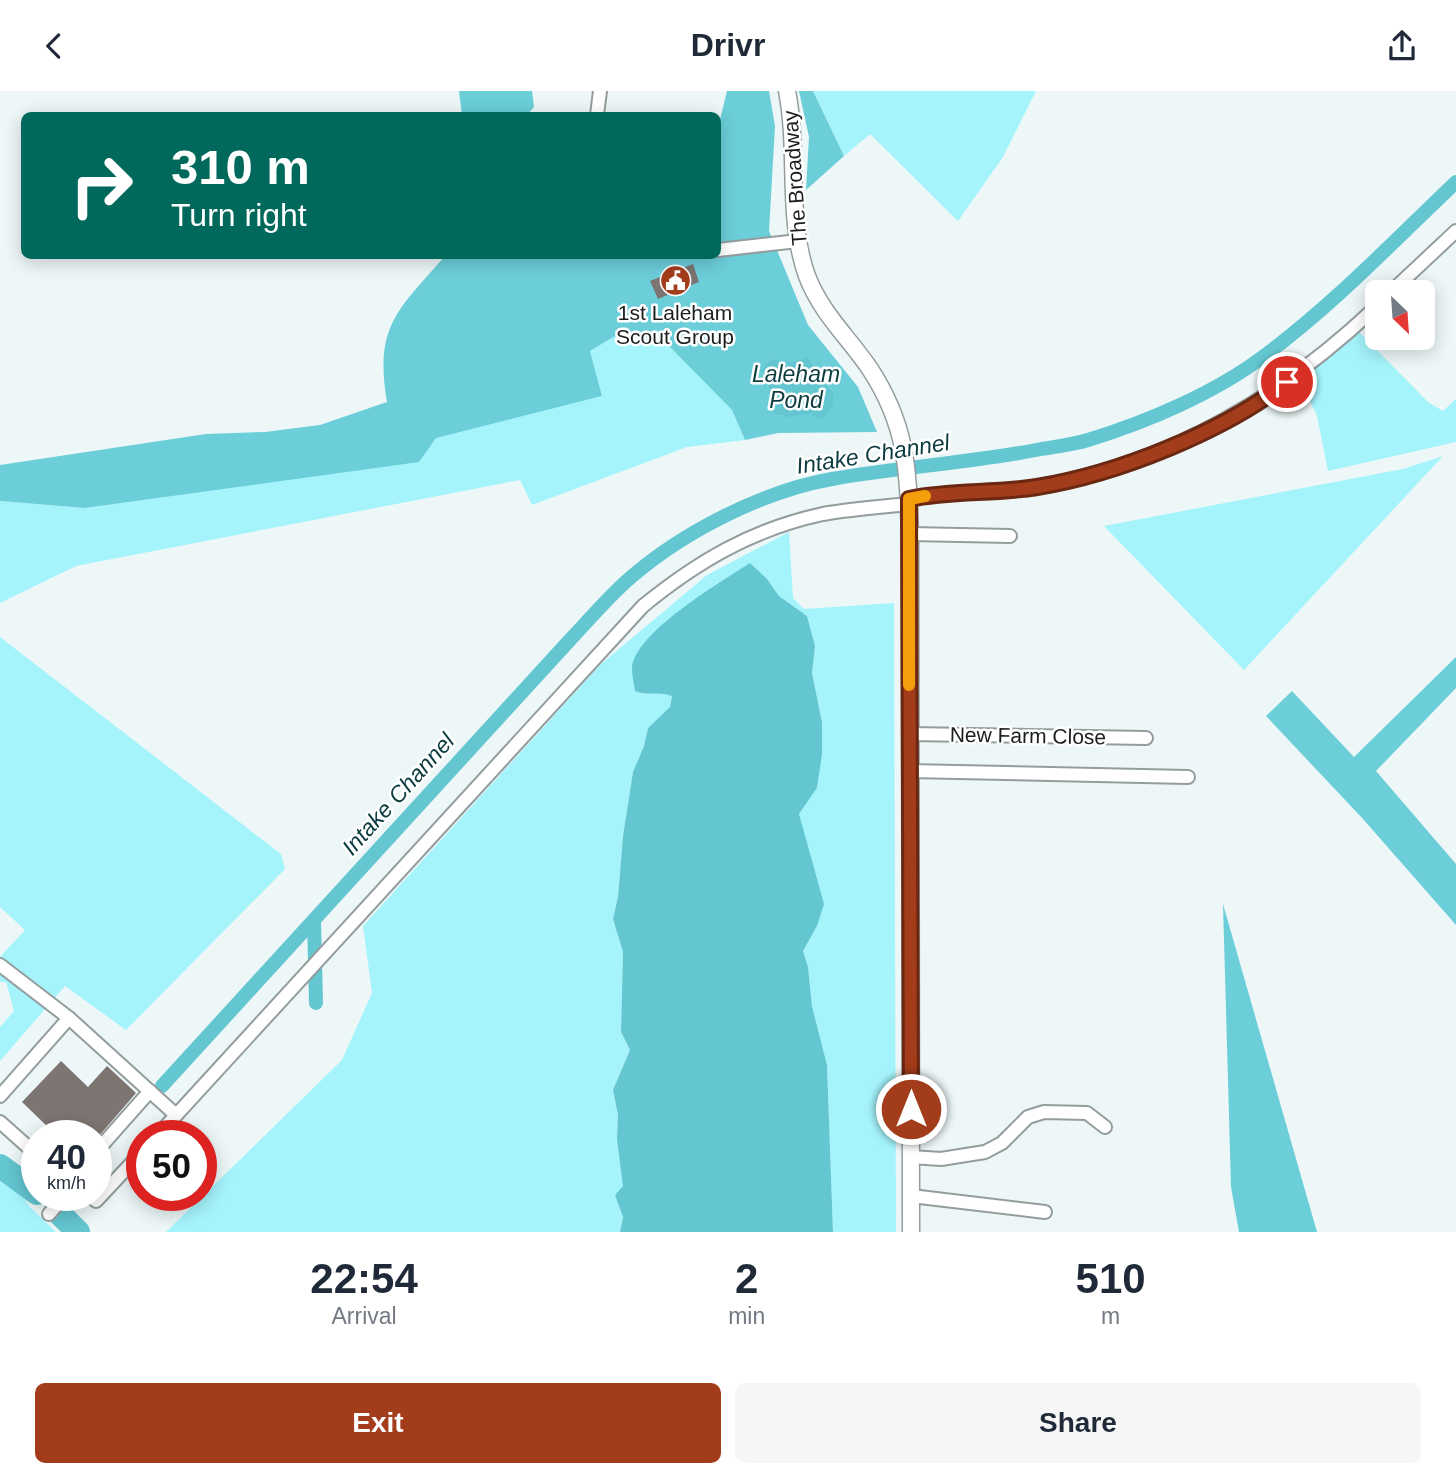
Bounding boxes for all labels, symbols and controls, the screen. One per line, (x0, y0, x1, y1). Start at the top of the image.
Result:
icon: back (35, 27, 73, 65)
text: Drivr (691, 27, 765, 63)
icon: share (1383, 27, 1421, 65)
street label: The Broadway (778, 109, 811, 246)
icon: right (56, 140, 147, 231)
text: 310 m (171, 140, 310, 194)
text: Turn right (171, 197, 307, 233)
public building icon: 1st Laleham Scout Group (658, 264, 692, 298)
north arrow (1365, 280, 1435, 350)
map controls (1365, 280, 1435, 350)
place label: 1st Laleham Scout Group (616, 301, 734, 348)
pin (1257, 352, 1317, 412)
water label: Laleham Pond (752, 361, 840, 413)
icon: arrive (1268, 363, 1306, 401)
water label: Intake Channel (795, 429, 952, 479)
street label: New Farm Close (950, 723, 1106, 748)
water label: Intake Channel (337, 727, 460, 860)
position arrow (874, 1072, 948, 1146)
speed limit sign: 50 (126, 1120, 217, 1211)
text: 40 (47, 1137, 86, 1176)
text: km/h (47, 1173, 86, 1193)
text: 22:54 (310, 1255, 418, 1302)
text: 2 (735, 1255, 758, 1302)
text: 510 (1076, 1255, 1146, 1302)
text: Arrival (331, 1303, 397, 1329)
text: min (728, 1303, 765, 1329)
text: m (1101, 1303, 1120, 1329)
button: Exit (35, 1383, 721, 1463)
button: Share (735, 1383, 1421, 1463)

